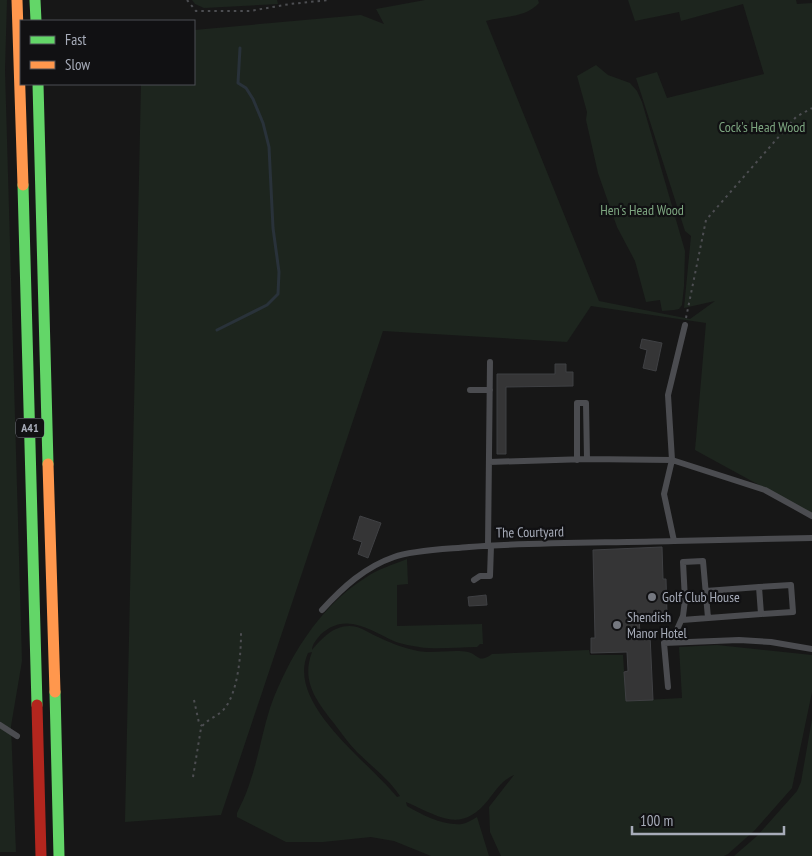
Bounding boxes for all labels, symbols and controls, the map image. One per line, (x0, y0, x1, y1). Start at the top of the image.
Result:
legend (20, 20, 195, 85)
text: Fast (65, 30, 86, 49)
text: Slow (65, 55, 90, 74)
park label: Cock's Head Wood (719, 118, 805, 136)
park label: Hen's Head Wood (600, 201, 684, 219)
road number: A41 (16, 418, 44, 438)
street label: The Courtyard (496, 522, 564, 542)
place label: Golf Club House (662, 588, 740, 606)
marker: Golf Club House (646, 591, 658, 603)
place label: Shendish Manor Hotel (627, 608, 688, 642)
marker: Shendish Manor Hotel (611, 619, 623, 631)
scale bar (632, 804, 784, 836)
text: 100 m (640, 811, 673, 830)

